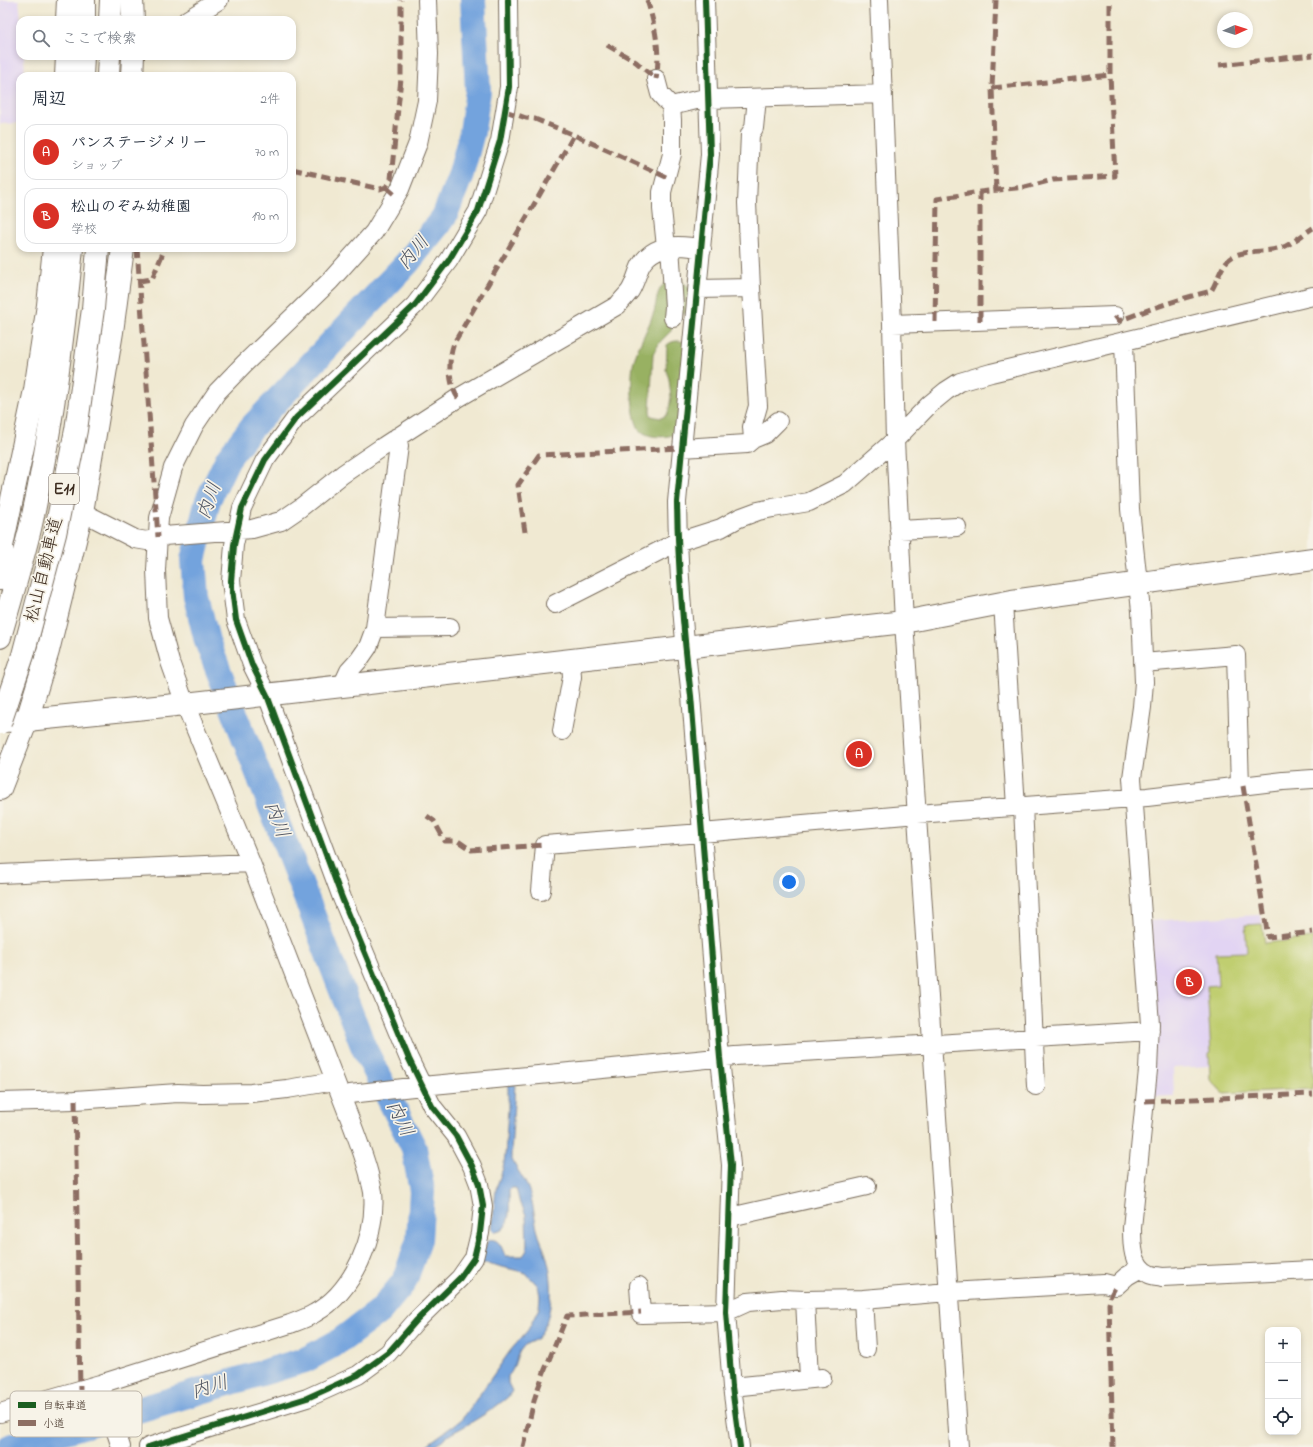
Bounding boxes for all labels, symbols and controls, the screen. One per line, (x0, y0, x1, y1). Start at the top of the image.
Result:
north arrow (1217, 12, 1253, 48)
search box (16, 16, 296, 60)
icon: search (30, 27, 52, 49)
text: ここで検索 (62, 28, 137, 50)
text: 周辺 (32, 87, 66, 112)
text: 2件 (261, 90, 280, 109)
text: パンステージメリー (71, 132, 207, 154)
text: A (42, 143, 50, 162)
text: 70 m (255, 143, 279, 162)
text: ショップ (71, 156, 122, 175)
text: 松山のぞみ幼稚園 (71, 196, 191, 218)
text: B (42, 207, 50, 226)
text: 190 m (252, 207, 279, 226)
text: 学校 (71, 220, 97, 239)
water label: 内川 (391, 230, 437, 276)
road number: E11 (49, 474, 79, 504)
water label: 内川 (191, 479, 229, 523)
street label: 松山自動車道 (19, 514, 71, 626)
pin: A (846, 739, 872, 769)
water label: 内川 (257, 797, 295, 843)
your location (779, 872, 799, 892)
pin: B (1176, 967, 1202, 997)
water label: 内川 (379, 1096, 419, 1142)
map controls (1265, 1327, 1301, 1435)
button: + (1265, 1327, 1301, 1363)
button: − (1265, 1363, 1301, 1399)
water label: 内川 (188, 1370, 232, 1406)
legend (10, 1391, 142, 1437)
text: 自転車道 (43, 1398, 87, 1414)
button: locate (1265, 1399, 1301, 1435)
text: 小道 (43, 1416, 65, 1432)

